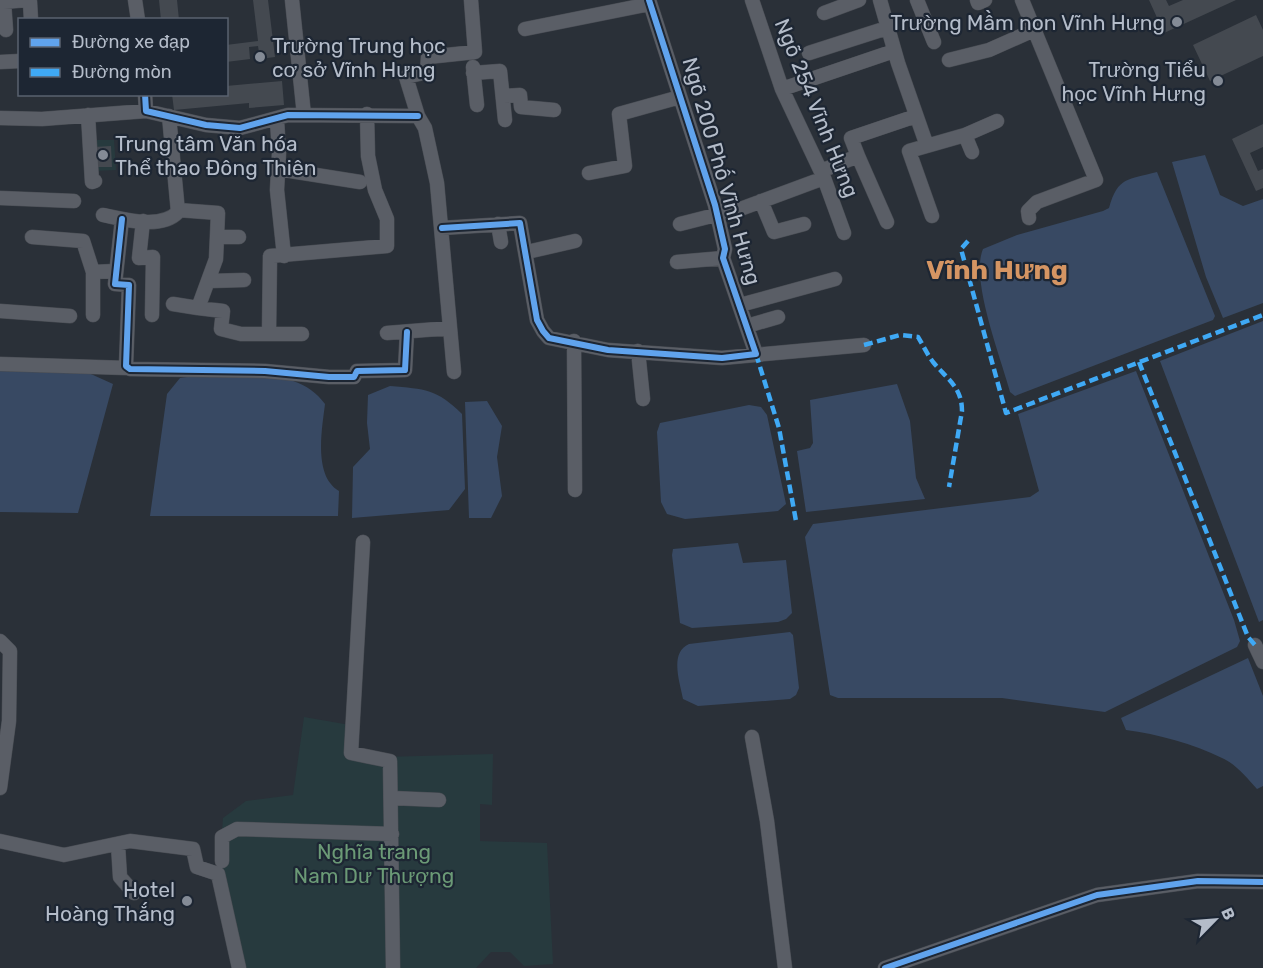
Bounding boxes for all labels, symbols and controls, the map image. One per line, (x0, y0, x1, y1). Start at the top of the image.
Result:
place label: Trường Mầm non Vĩnh Hưng (890, 10, 1165, 35)
street label: Ngõ 254 Vĩnh Hưng (770, 15, 864, 201)
marker: Trường Mầm non Vĩnh Hưng (1170, 15, 1184, 29)
legend (18, 18, 228, 96)
text: Đường xe đạp (72, 31, 190, 53)
place label: Trường Trung học cơ sở Vĩnh Hưng (272, 33, 446, 82)
marker: Trường Trung học cơ sở Vĩnh Hưng (253, 50, 267, 64)
street label: Ngõ 200 Phố Vĩnh Hưng (678, 54, 766, 288)
place label: Trường Tiểu học Vĩnh Hưng (1061, 57, 1206, 106)
text: Đường mòn (72, 61, 172, 83)
marker: Trường Tiểu học Vĩnh Hưng (1211, 74, 1225, 88)
place label: Trung tâm Văn hóa Thể thao Đông Thiên (115, 131, 316, 180)
marker: Trung tâm Văn hóa Thể thao Đông Thiên (96, 148, 110, 162)
district label: Vĩnh Hưng (926, 254, 1068, 286)
park label: Nghĩa trang Nam Dư Thượng (294, 839, 454, 888)
place label: Hotel Hoàng Thắng (45, 877, 175, 926)
north arrow (1185, 890, 1245, 950)
marker: Hotel Hoàng Thắng (180, 894, 194, 908)
text: B (1217, 905, 1239, 923)

